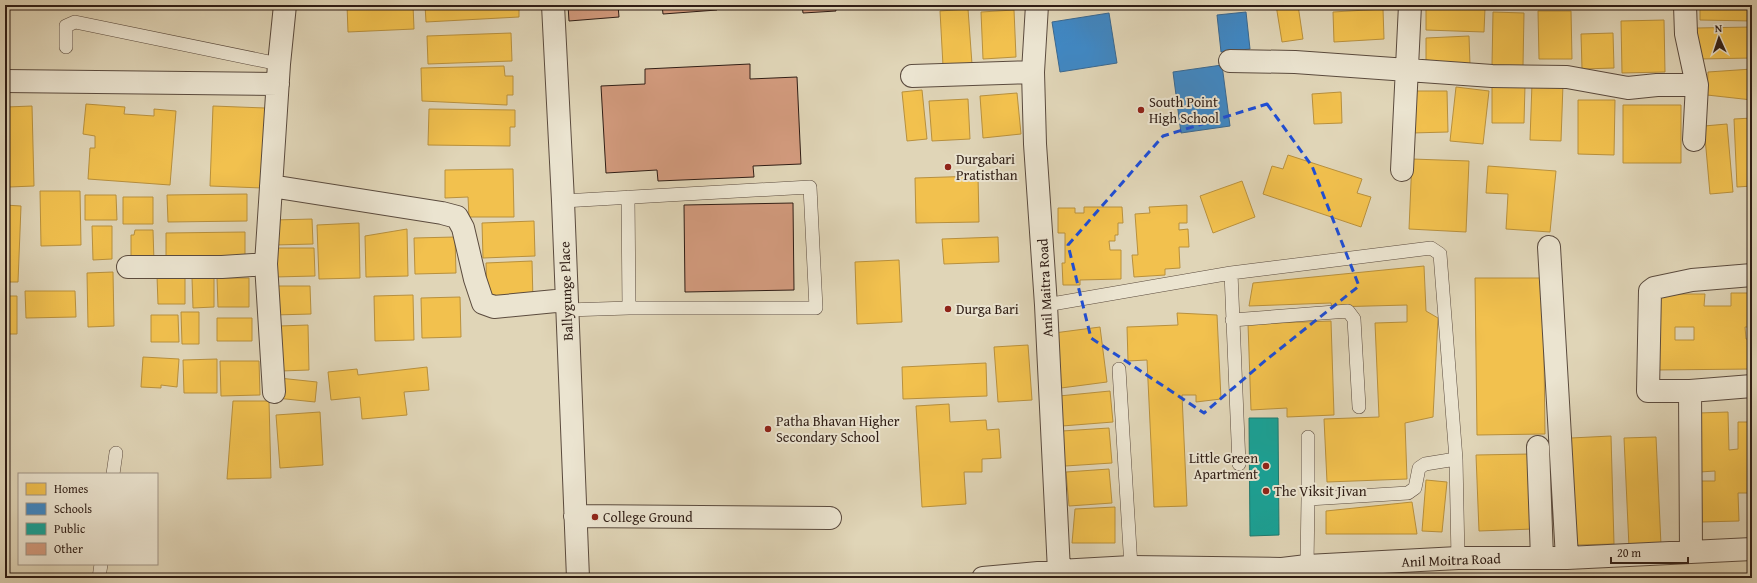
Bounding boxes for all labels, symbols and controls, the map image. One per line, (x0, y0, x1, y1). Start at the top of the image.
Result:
north arrow (1699, 18, 1739, 58)
text: N (1714, 20, 1723, 36)
place label: South Point High School (1149, 92, 1219, 128)
marker: South Point High School (1136, 105, 1146, 115)
place label: Durgabari Pratisthan (956, 149, 1018, 185)
marker: Durgabari Pratisthan (943, 162, 953, 172)
street label: Anil Maitra Road (1032, 238, 1058, 338)
street label: Ballygunge Place (554, 241, 578, 341)
place label: Durga Bari (956, 299, 1019, 319)
marker: Durga Bari (943, 304, 953, 314)
place label: Patha Bhavan Higher Secondary School (776, 411, 900, 447)
marker: Patha Bhavan Higher Secondary School (763, 424, 773, 434)
place label: Little Green Apartment (1189, 448, 1258, 484)
marker: Little Green Apartment (1261, 461, 1271, 471)
legend (18, 473, 158, 565)
text: Homes (54, 480, 89, 497)
place label: The Viksit Jivan (1274, 481, 1367, 501)
marker: The Viksit Jivan (1261, 486, 1271, 496)
text: Schools (54, 500, 92, 517)
place label: College Ground (603, 507, 693, 527)
marker: College Ground (590, 512, 600, 522)
text: Public (54, 520, 86, 537)
scale bar (1611, 539, 1688, 565)
text: Other (54, 540, 83, 557)
text: 20 m (1617, 544, 1641, 561)
street label: Anil Moitra Road (1401, 548, 1502, 572)

